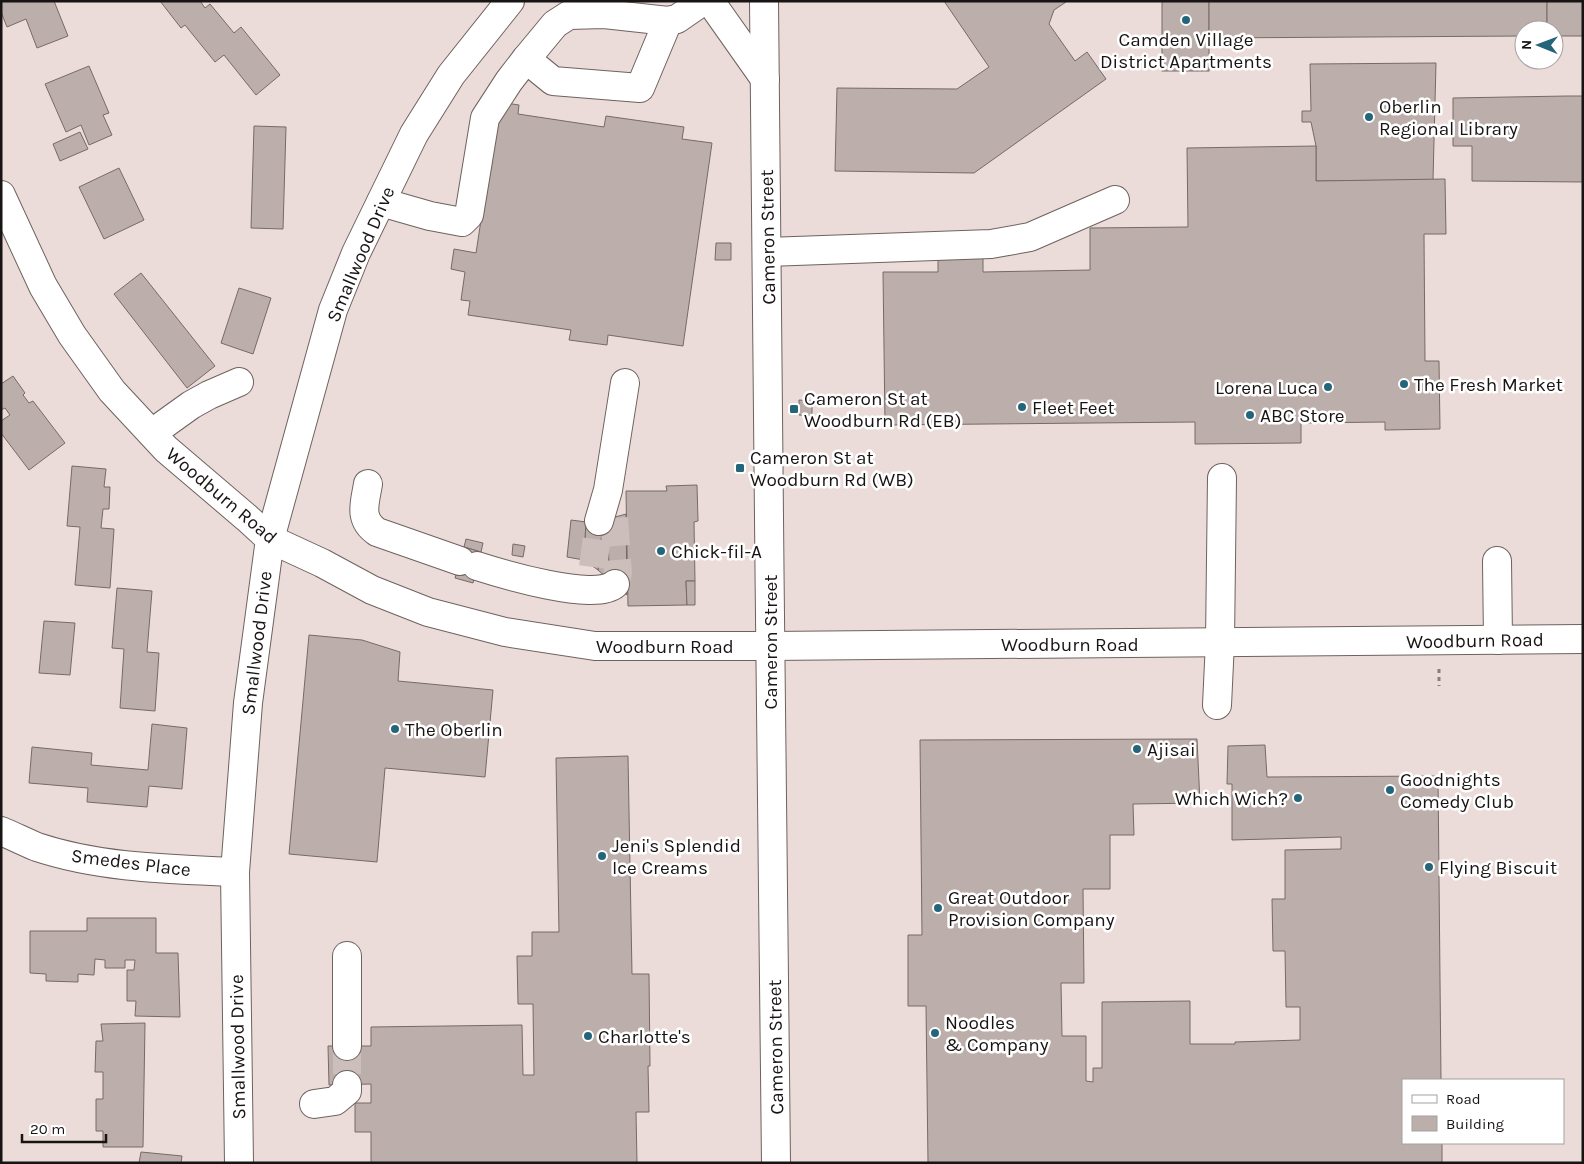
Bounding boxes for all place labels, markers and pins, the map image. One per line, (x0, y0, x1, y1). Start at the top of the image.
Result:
marker: Camden Village District Apartments (1180, 14, 1192, 26)
place label: Camden Village District Apartments (1100, 29, 1272, 73)
place label: Oberlin Regional Library (1379, 96, 1518, 140)
marker: Oberlin Regional Library (1363, 111, 1375, 123)
place label: The Fresh Market (1414, 374, 1563, 396)
place label: Lorena Luca (1215, 377, 1318, 399)
marker: The Fresh Market (1398, 378, 1410, 390)
marker: Lorena Luca (1322, 381, 1334, 393)
place label: Cameron St at Woodburn Rd (EB) (804, 388, 961, 432)
place label: Fleet Feet (1032, 397, 1115, 419)
marker: Fleet Feet (1016, 401, 1028, 413)
marker: Cameron St at Woodburn Rd (EB) (788, 403, 800, 415)
place label: ABC Store (1260, 405, 1345, 427)
marker: ABC Store (1244, 409, 1256, 421)
place label: Cameron St at Woodburn Rd (WB) (750, 447, 914, 491)
marker: Cameron St at Woodburn Rd (WB) (734, 462, 746, 474)
place label: Chick-fil-A (671, 541, 762, 563)
marker: Chick-fil-A (655, 545, 667, 557)
place label: The Oberlin (405, 719, 503, 741)
marker: The Oberlin (389, 723, 401, 735)
place label: Ajisai (1147, 739, 1196, 761)
marker: Ajisai (1131, 743, 1143, 755)
place label: Goodnights Comedy Club (1400, 769, 1514, 813)
marker: Goodnights Comedy Club (1384, 784, 1396, 796)
place label: Which Wich? (1175, 788, 1288, 810)
marker: Which Wich? (1292, 792, 1304, 804)
place label: Jeni's Splendid Ice Creams (612, 835, 741, 879)
marker: Jeni's Splendid Ice Creams (596, 850, 608, 862)
place label: Flying Biscuit (1439, 857, 1557, 879)
marker: Flying Biscuit (1423, 861, 1435, 873)
place label: Great Outdoor Provision Company (948, 887, 1115, 931)
marker: Great Outdoor Provision Company (932, 902, 944, 914)
place label: Noodles & Company (945, 1012, 1049, 1056)
place label: Charlotte's (598, 1026, 691, 1048)
marker: Noodles & Company (929, 1027, 941, 1039)
marker: Charlotte's (582, 1030, 594, 1042)

